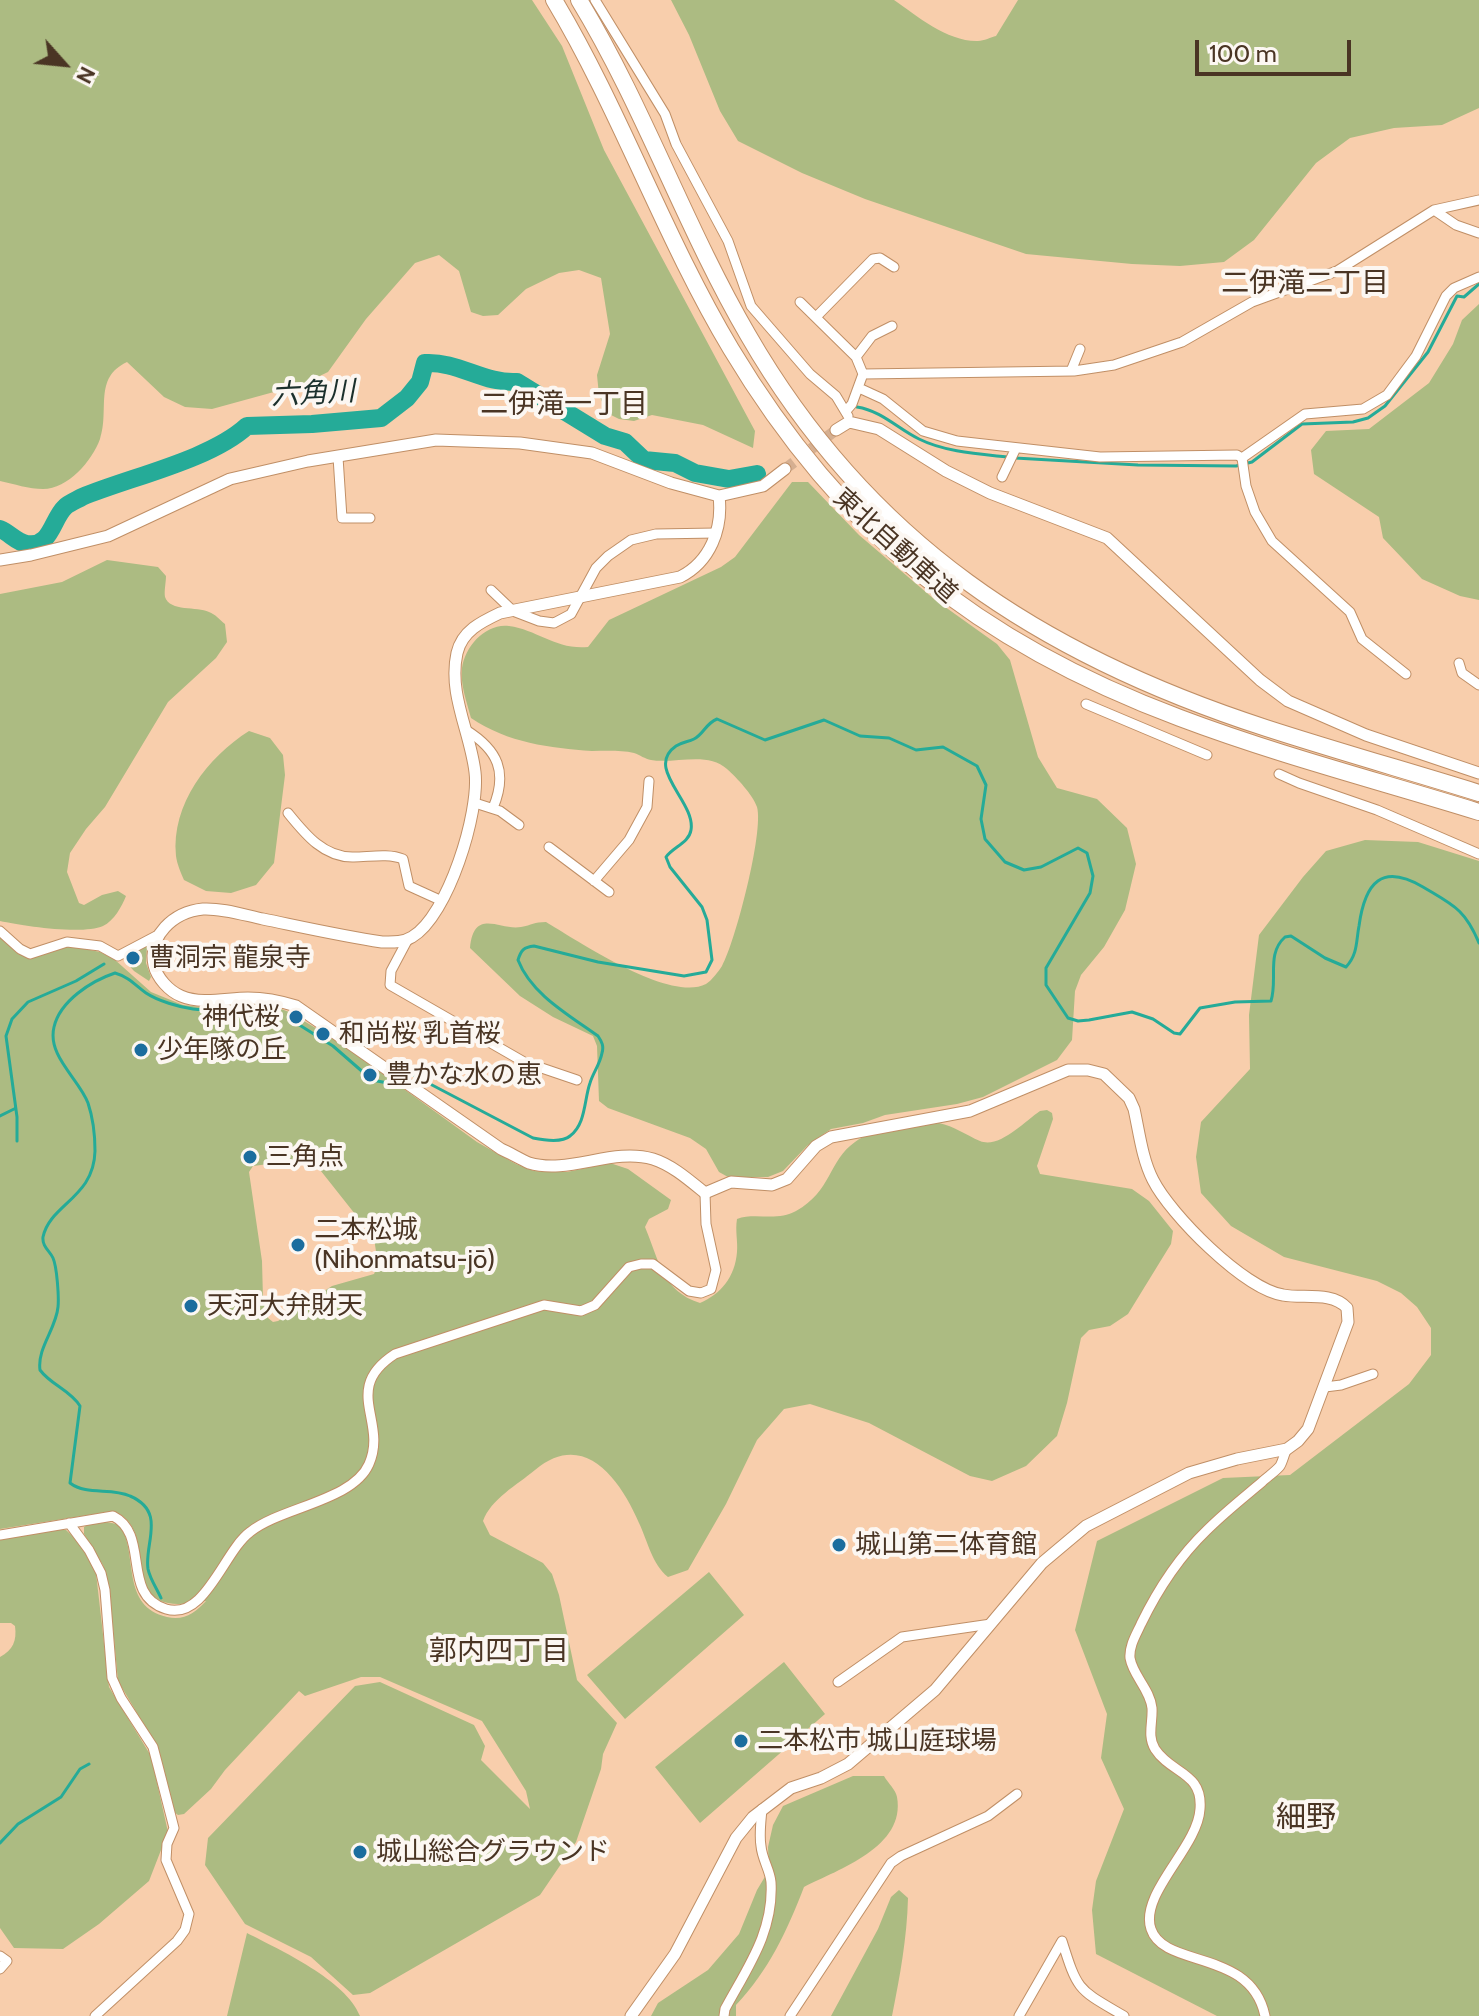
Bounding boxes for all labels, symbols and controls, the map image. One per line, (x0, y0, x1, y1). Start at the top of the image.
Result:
north arrow (24, 24, 104, 104)
scale bar (1199, 24, 1355, 74)
text: 100 m (1209, 39, 1277, 68)
text: N (70, 62, 101, 88)
district label: 二伊滝二丁目 (1221, 267, 1389, 301)
water label: 六角川 (270, 375, 356, 413)
district label: 二伊滝一丁目 (480, 388, 648, 422)
street label: 東北自動車道 (827, 482, 963, 610)
place label: 曹洞宗 龍泉寺 (149, 942, 311, 974)
marker: 曹洞宗 龍泉寺 (124, 949, 142, 967)
place label: 神代桜 (202, 1001, 280, 1033)
marker: 神代桜 (287, 1008, 305, 1026)
place label: 和尚桜 乳首桜 (339, 1018, 501, 1050)
marker: 和尚桜 乳首桜 (314, 1025, 332, 1043)
place label: 少年隊の丘 (157, 1034, 287, 1066)
marker: 少年隊の丘 (132, 1041, 150, 1059)
place label: 豊かな水の恵 (386, 1059, 542, 1091)
marker: 豊かな水の恵 (361, 1066, 379, 1084)
place label: 三角点 (266, 1141, 344, 1173)
marker: 三角点 (241, 1148, 259, 1166)
place label: 二本松城 (Nihonmatsu-jō) (314, 1214, 495, 1276)
marker: 二本松城 (Nihonmatsu-jō) (289, 1236, 307, 1254)
place label: 天河大弁財天 (207, 1290, 363, 1322)
marker: 天河大弁財天 (182, 1297, 200, 1315)
place label: 城山第二体育館 (855, 1529, 1037, 1561)
marker: 城山第二体育館 (830, 1536, 848, 1554)
district label: 郭内四丁目 (429, 1635, 569, 1669)
place label: 二本松市 城山庭球場 (757, 1725, 997, 1757)
marker: 二本松市 城山庭球場 (732, 1732, 750, 1750)
district label: 細野 (1276, 1800, 1336, 1836)
place label: 城山総合グラウンド (376, 1836, 610, 1868)
marker: 城山総合グラウンド (351, 1843, 369, 1861)

